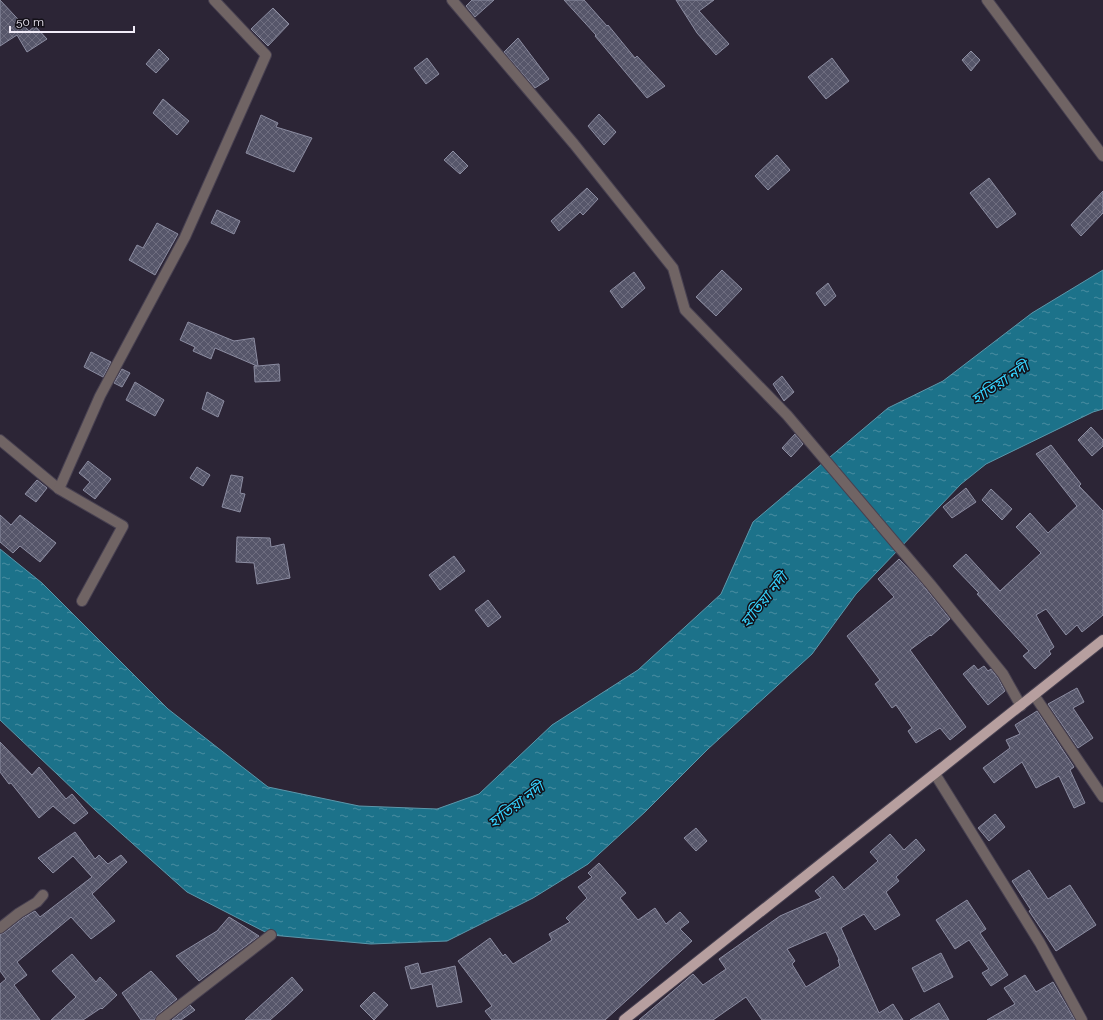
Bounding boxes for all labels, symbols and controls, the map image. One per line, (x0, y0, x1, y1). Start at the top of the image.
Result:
scale bar (10, 8, 134, 34)
text: 50 m (16, 15, 44, 29)
water label: হাতিয়া নদী (968, 356, 1034, 409)
water label: হাতিয়া নদী (737, 567, 793, 631)
water label: হাতিয়া নদী (485, 776, 550, 832)

